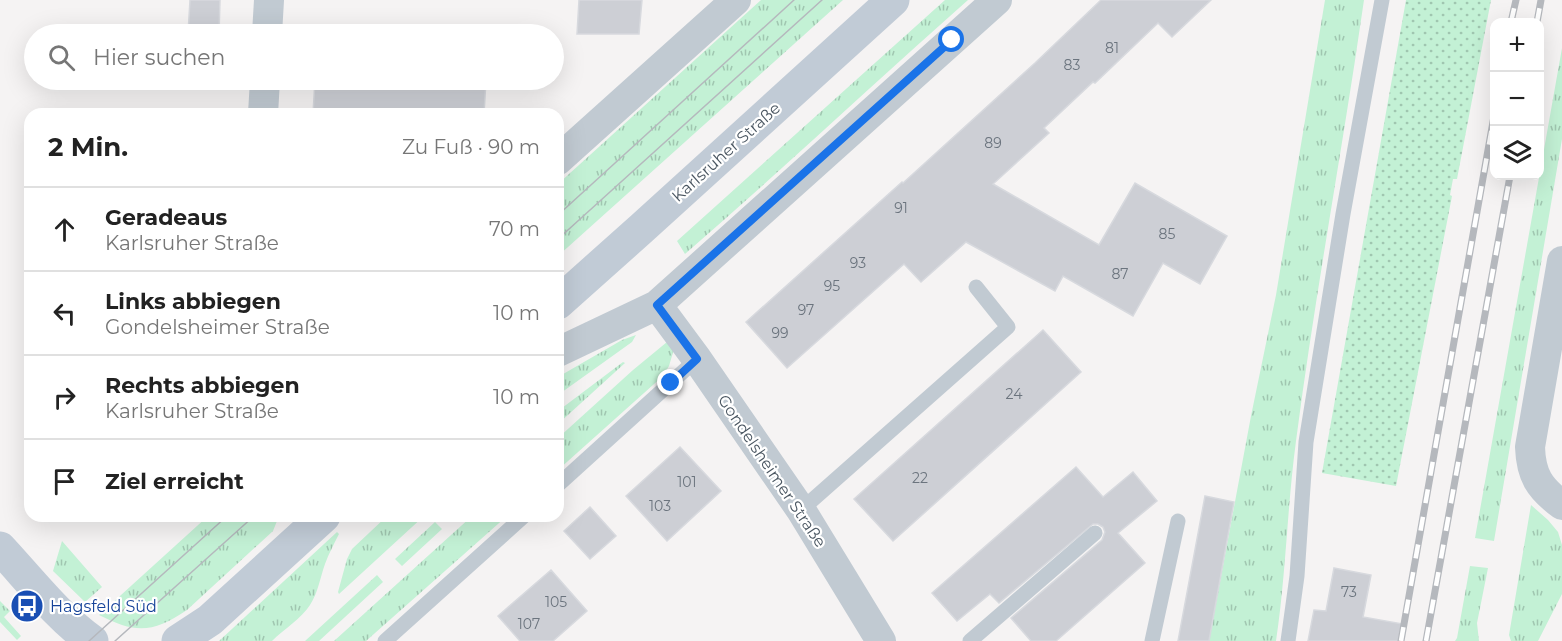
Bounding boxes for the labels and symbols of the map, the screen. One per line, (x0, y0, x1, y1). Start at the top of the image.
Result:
route start (938, 26, 964, 52)
house number: 81 (1105, 39, 1119, 57)
house number: 83 (1064, 56, 1081, 74)
street label: Karlsruher Straße (668, 98, 784, 206)
house number: 89 (984, 134, 1002, 152)
house number: 91 (894, 199, 908, 217)
house number: 85 (1159, 225, 1176, 243)
house number: 93 (850, 254, 866, 272)
house number: 87 (1111, 265, 1129, 283)
house number: 95 (824, 277, 840, 295)
house number: 97 (798, 301, 814, 319)
house number: 99 (771, 324, 789, 342)
route end (657, 369, 683, 395)
house number: 24 (1006, 385, 1023, 403)
street label: Gondelsheimer Straße (714, 391, 830, 551)
house number: 22 (912, 469, 928, 487)
house number: 101 (677, 473, 697, 491)
house number: 103 (649, 497, 671, 515)
house number: 73 (1341, 583, 1357, 601)
bus stop icon: Hagsfeld Süd (9, 588, 45, 624)
house number: 105 (545, 593, 567, 611)
place label: Hagsfeld Süd (50, 597, 157, 616)
house number: 107 (518, 615, 540, 633)

